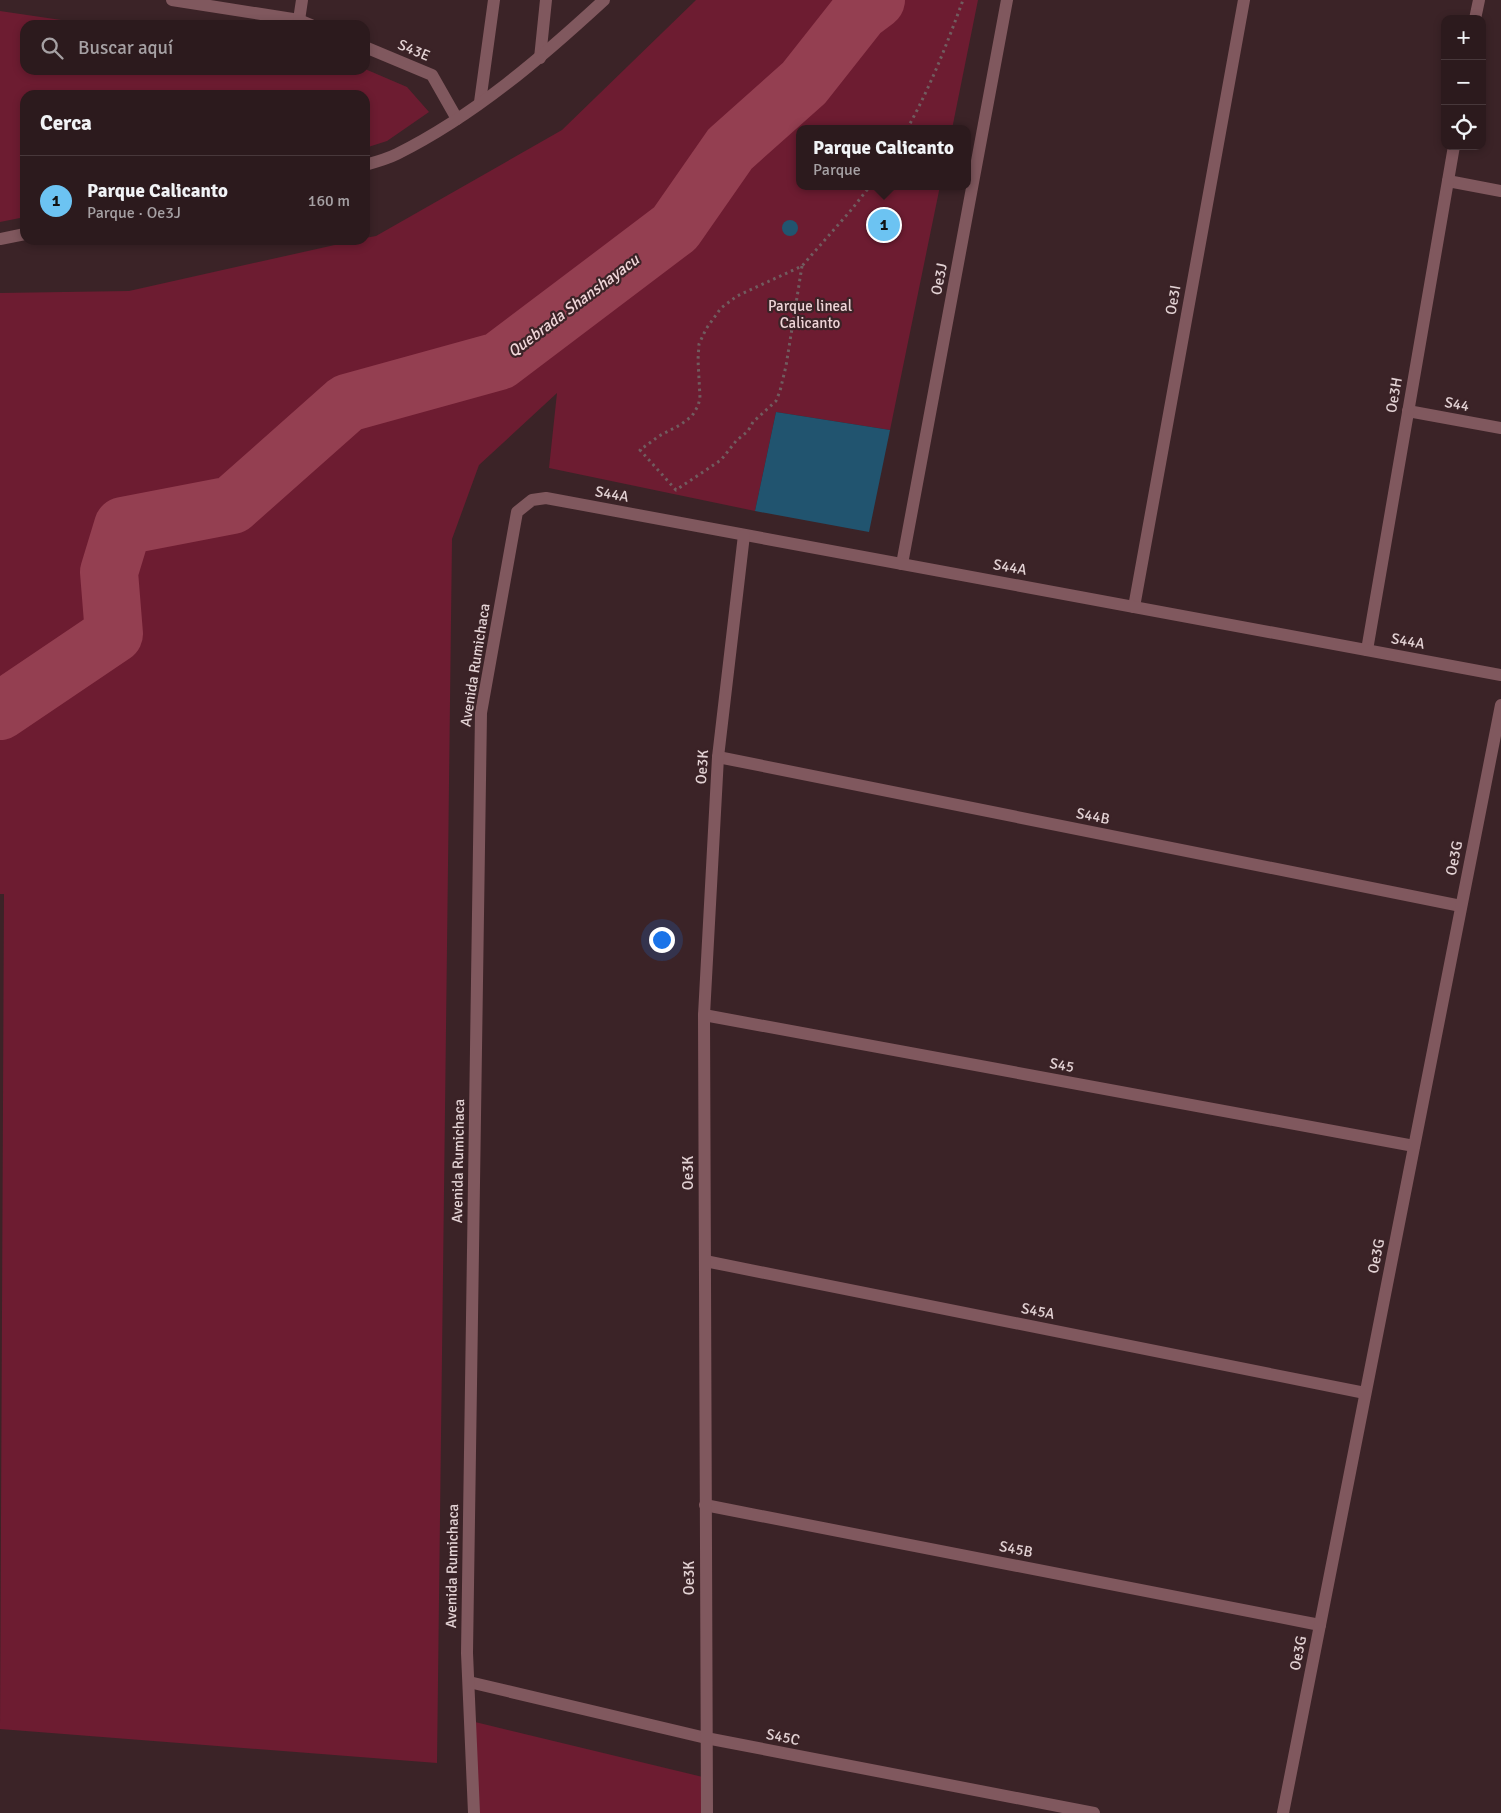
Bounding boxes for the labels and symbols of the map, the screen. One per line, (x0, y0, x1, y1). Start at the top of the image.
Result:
street label: S43E (395, 35, 433, 65)
pin: 1 (868, 206, 900, 244)
water label: Quebrada Shanshayacu (504, 249, 644, 362)
street label: Oe3J (927, 261, 951, 297)
street label: Oe3I (1162, 284, 1184, 316)
park label: Parque lineal Calicanto (768, 297, 852, 332)
street label: Oe3H (1382, 376, 1406, 414)
street label: S44 (1443, 393, 1471, 415)
street label: S44A (594, 482, 630, 506)
street label: S44A (992, 555, 1028, 579)
street label: Avenida Rumichaca (456, 602, 494, 728)
street label: S44A (1390, 629, 1426, 653)
street label: Oe3K (692, 749, 712, 785)
street label: S44B (1075, 804, 1111, 828)
street label: Oe3G (1442, 839, 1466, 877)
your location (649, 927, 675, 953)
street label: S45 (1048, 1054, 1076, 1076)
street label: Avenida Rumichaca (448, 1099, 468, 1223)
street label: Oe3K (679, 1156, 697, 1190)
street label: Oe3G (1364, 1237, 1388, 1275)
street label: S45A (1020, 1299, 1056, 1323)
street label: Avenida Rumichaca (442, 1504, 462, 1628)
street label: S45B (998, 1537, 1034, 1561)
street label: Oe3K (680, 1561, 698, 1595)
street label: Oe3G (1286, 1634, 1310, 1672)
street label: S45C (765, 1725, 801, 1749)

